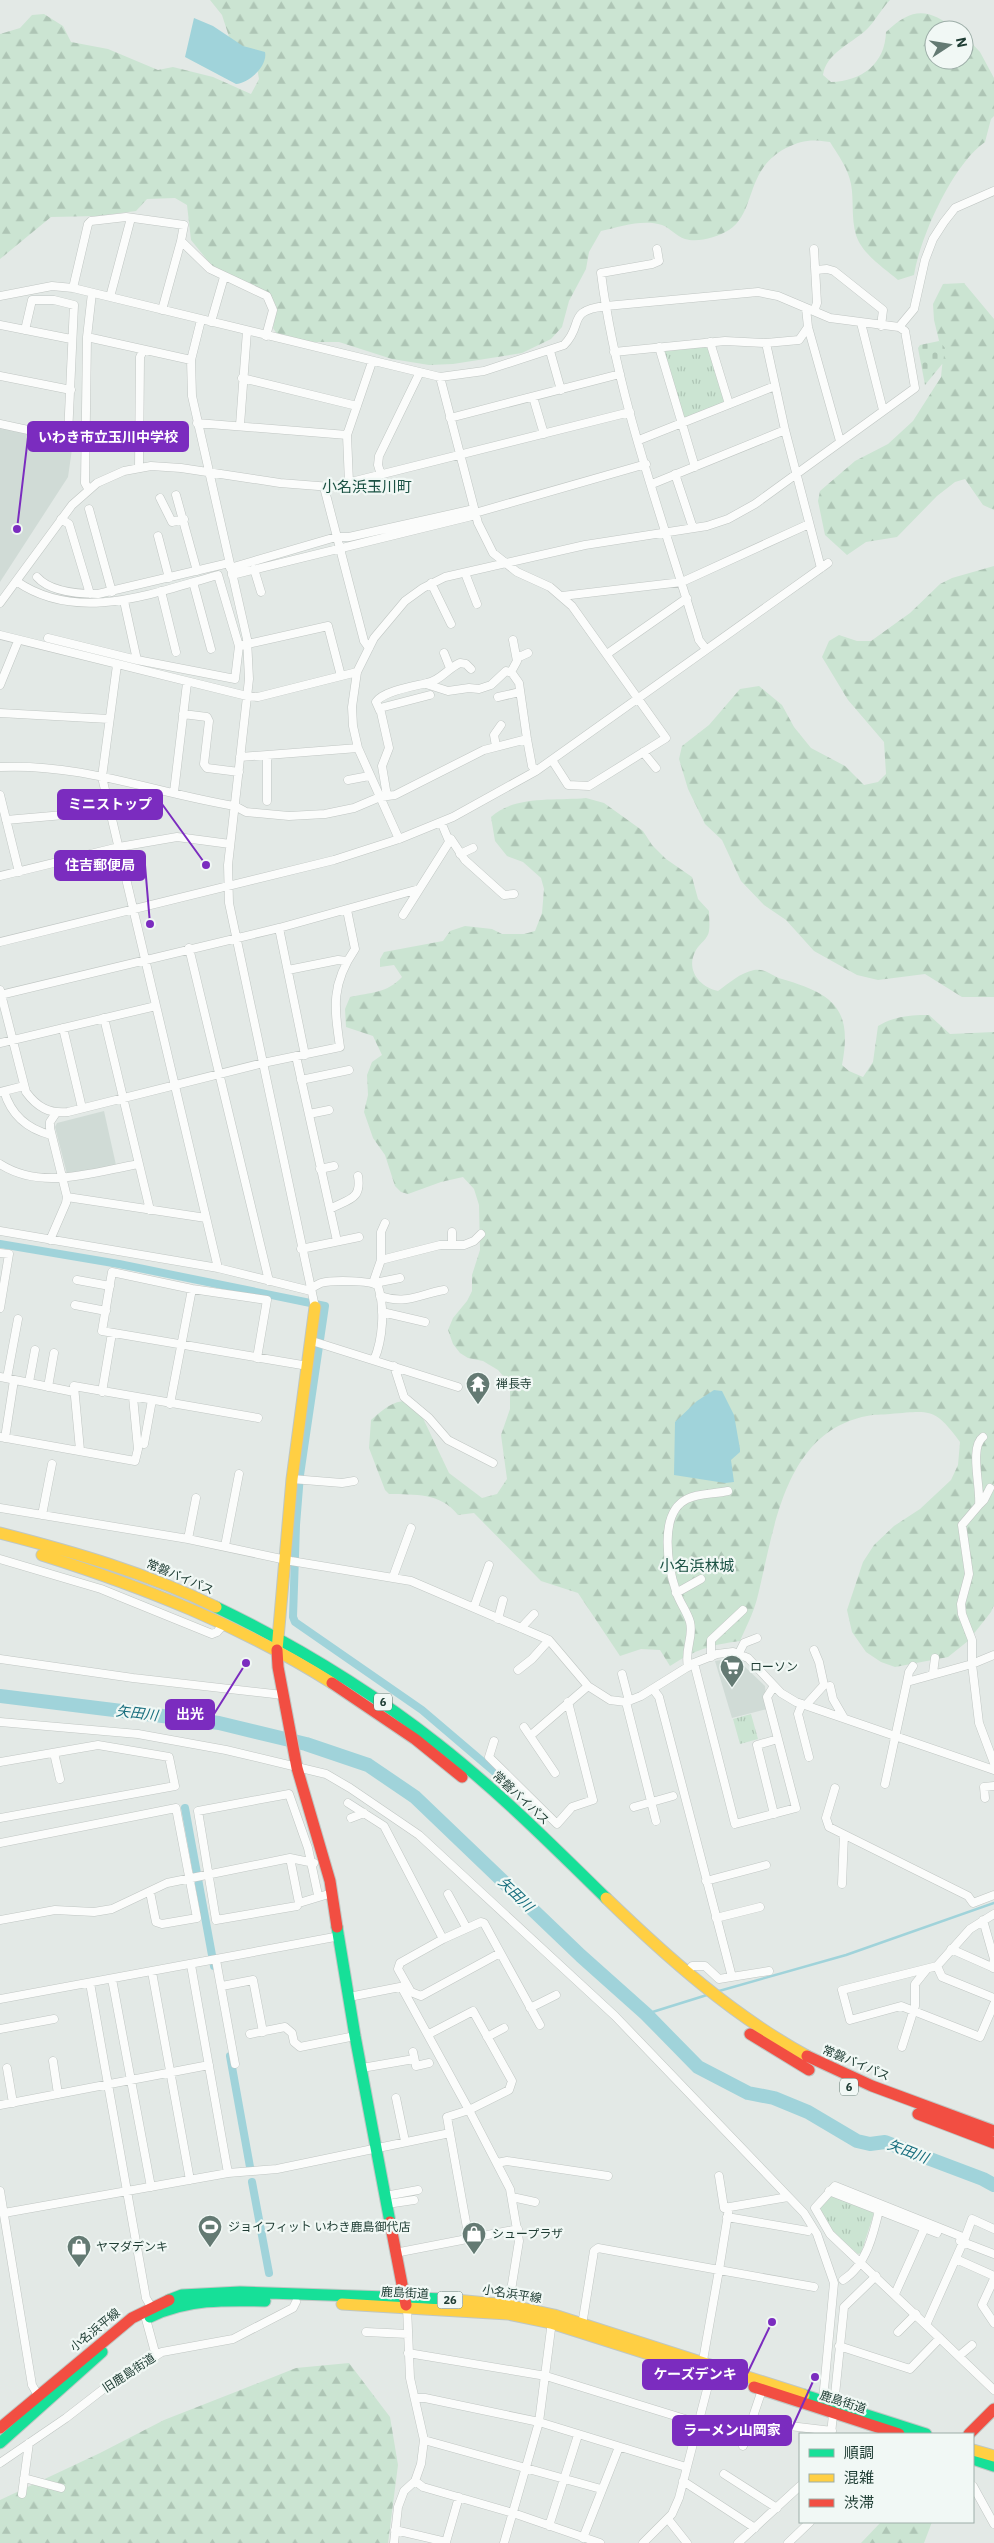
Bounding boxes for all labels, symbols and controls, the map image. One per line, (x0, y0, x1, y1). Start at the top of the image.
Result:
north arrow (924, 20, 974, 70)
text: N (952, 35, 972, 49)
callout: いわき市立玉川中学校 (28, 422, 188, 451)
text: いわき市立玉川中学校 (38, 428, 178, 446)
district label: 小名浜玉川町 (322, 477, 412, 496)
callout: ミニストップ (58, 790, 162, 819)
text: ミニストップ (68, 795, 152, 813)
callout: 住吉郵便局 (55, 851, 145, 880)
text: 住吉郵便局 (65, 856, 135, 874)
temple icon: 禅長寺 (465, 1371, 491, 1405)
place label: 禅長寺 (496, 1376, 532, 1391)
street label: 常磐バイパス (144, 1556, 216, 1597)
district label: 小名浜林城 (659, 1556, 735, 1575)
supermarket icon: ローソン (719, 1654, 745, 1688)
place label: ローソン (750, 1659, 798, 1674)
road number: 6 (374, 1694, 392, 1710)
callout: 出光 (166, 1700, 214, 1729)
water label: 矢田川 (115, 1702, 161, 1725)
text: 出光 (176, 1705, 204, 1723)
street label: 常磐バイパス (490, 1768, 553, 1828)
water label: 矢田川 (495, 1873, 539, 1916)
street label: 常磐バイパス (820, 2042, 892, 2083)
road number: 6 (840, 2078, 858, 2096)
water label: 矢田川 (885, 2135, 933, 2168)
sports icon: ジョイフィット いわき鹿島御代店 (197, 2214, 223, 2248)
place label: ジョイフィット いわき鹿島御代店 (228, 2219, 411, 2234)
shop icon: シュープラザ (461, 2221, 487, 2255)
place label: シュープラザ (492, 2226, 563, 2241)
shop icon: ヤマダデンキ (66, 2234, 92, 2268)
place label: ヤマダデンキ (96, 2239, 168, 2254)
street label: 小名浜平線 (481, 2281, 543, 2306)
street label: 鹿島街道 (381, 2284, 429, 2301)
road number: 26 (438, 2292, 462, 2308)
street label: 小名浜平線 (67, 2305, 123, 2354)
street label: 旧鹿島街道 (99, 2350, 158, 2395)
callout: ケーズデンキ (643, 2360, 747, 2389)
text: ケーズデンキ (653, 2365, 737, 2383)
street label: 鹿島街道 (818, 2387, 868, 2416)
callout: ラーメン山岡家 (673, 2416, 791, 2445)
text: ラーメン山岡家 (683, 2421, 781, 2439)
legend (799, 2433, 974, 2523)
text: 順調 (844, 2443, 874, 2462)
text: 混雑 (844, 2468, 874, 2487)
text: 渋滞 (844, 2493, 874, 2512)

